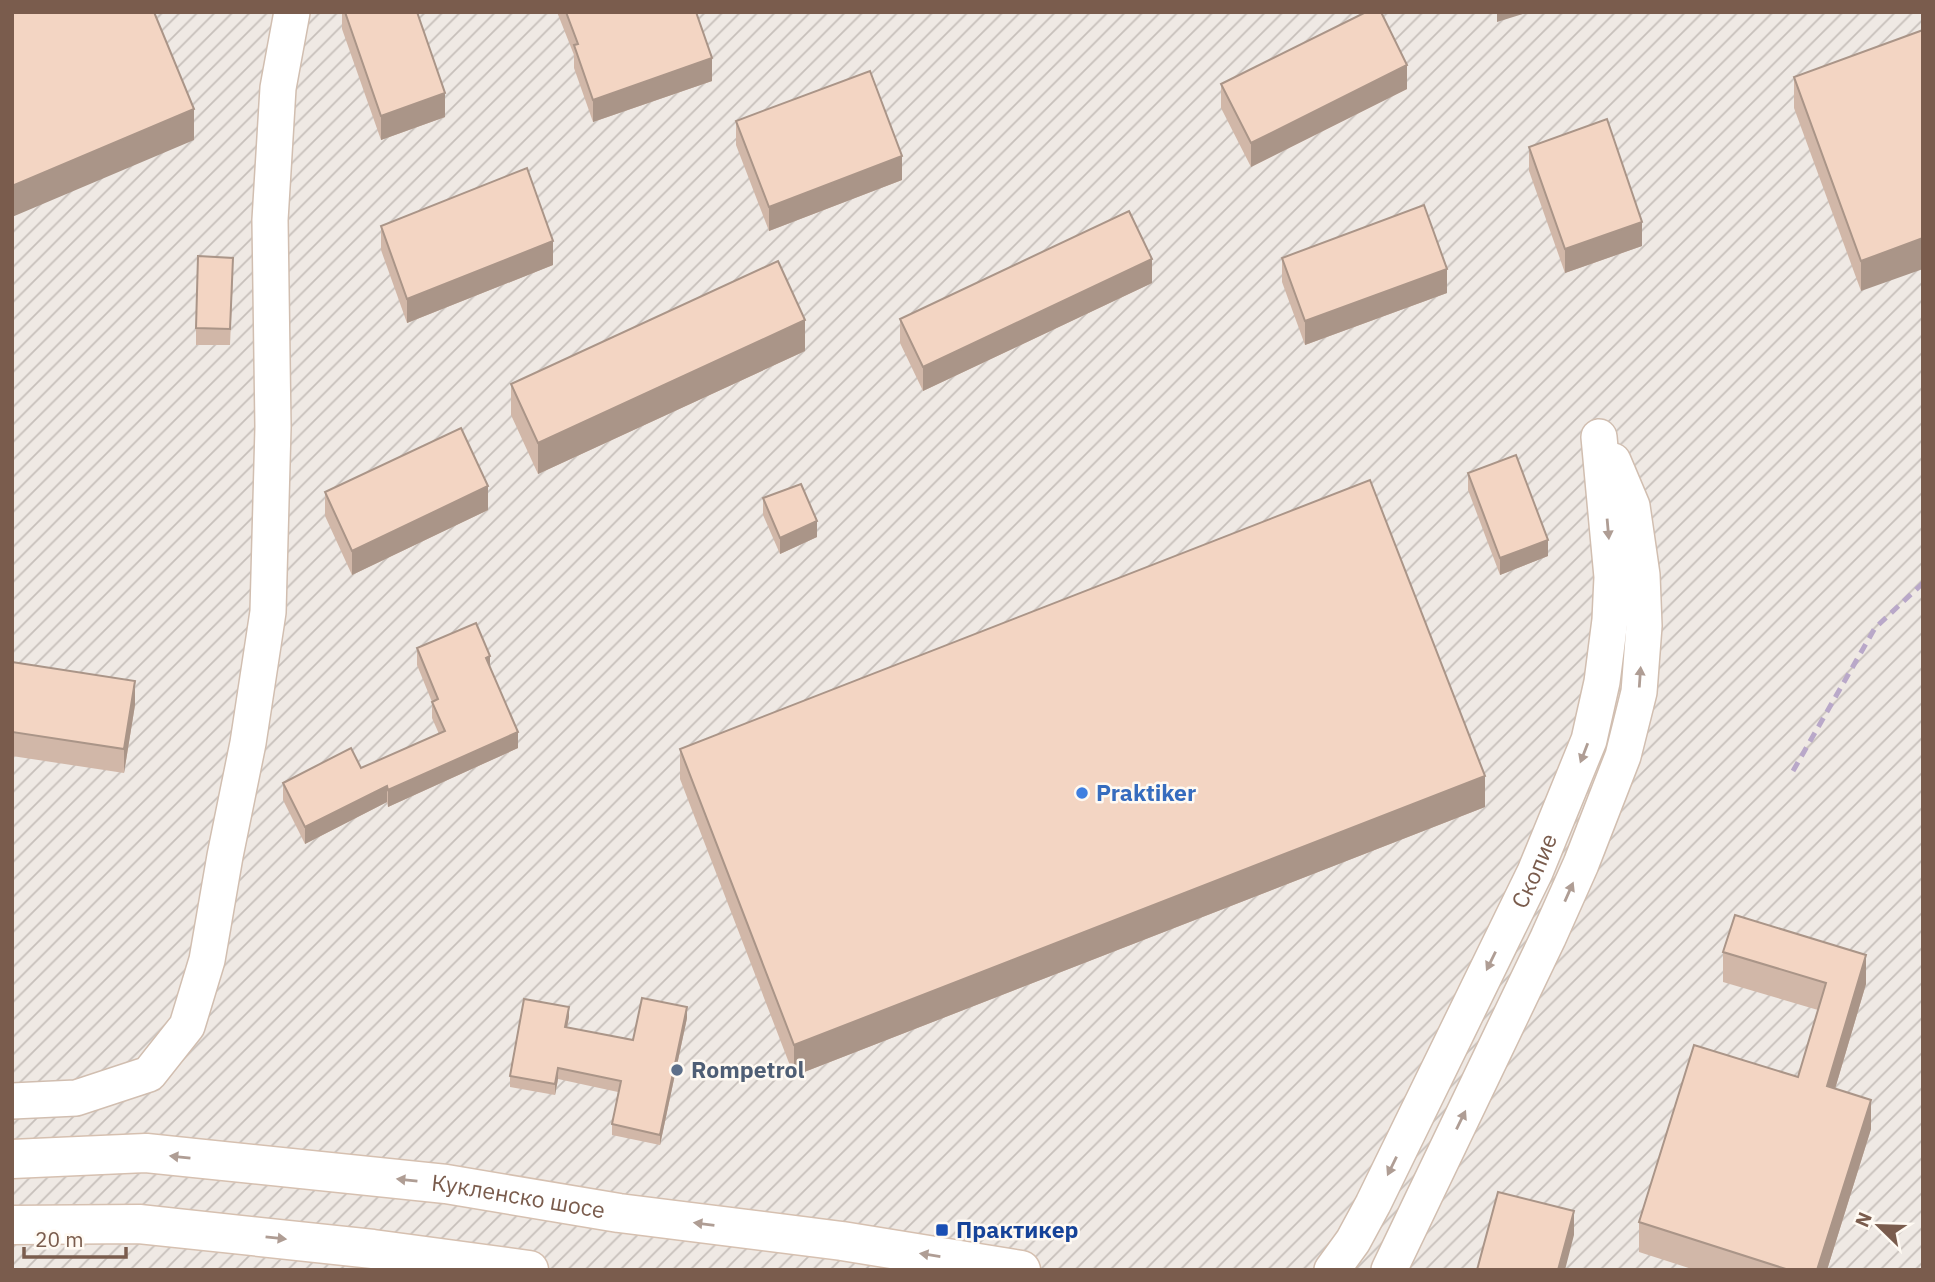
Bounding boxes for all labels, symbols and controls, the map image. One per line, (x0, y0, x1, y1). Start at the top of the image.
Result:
one-way arrow (1603, 518, 1614, 540)
one-way arrow (1635, 666, 1646, 688)
one-way arrow (1578, 743, 1589, 764)
place label: Praktiker (1096, 777, 1196, 807)
marker: Praktiker (1074, 785, 1090, 801)
street label: Скопие (1504, 829, 1563, 913)
one-way arrow (1563, 882, 1575, 902)
one-way arrow (1485, 951, 1497, 971)
place label: Rompetrol (691, 1054, 805, 1084)
marker: Rompetrol (669, 1062, 685, 1078)
one-way arrow (1456, 1110, 1467, 1130)
one-way arrow (169, 1151, 191, 1162)
one-way arrow (1386, 1156, 1397, 1176)
street label: Кукленско шосе (430, 1167, 607, 1224)
one-way arrow (395, 1175, 417, 1186)
north arrow (1844, 1191, 1914, 1261)
text: N (1850, 1208, 1877, 1230)
place label: Практикер (956, 1214, 1079, 1244)
scale bar (24, 1216, 126, 1260)
one-way arrow (693, 1218, 715, 1229)
marker: Практикер (934, 1222, 950, 1238)
text: 20 m (35, 1225, 84, 1253)
one-way arrow (265, 1233, 287, 1244)
one-way arrow (919, 1249, 941, 1260)

